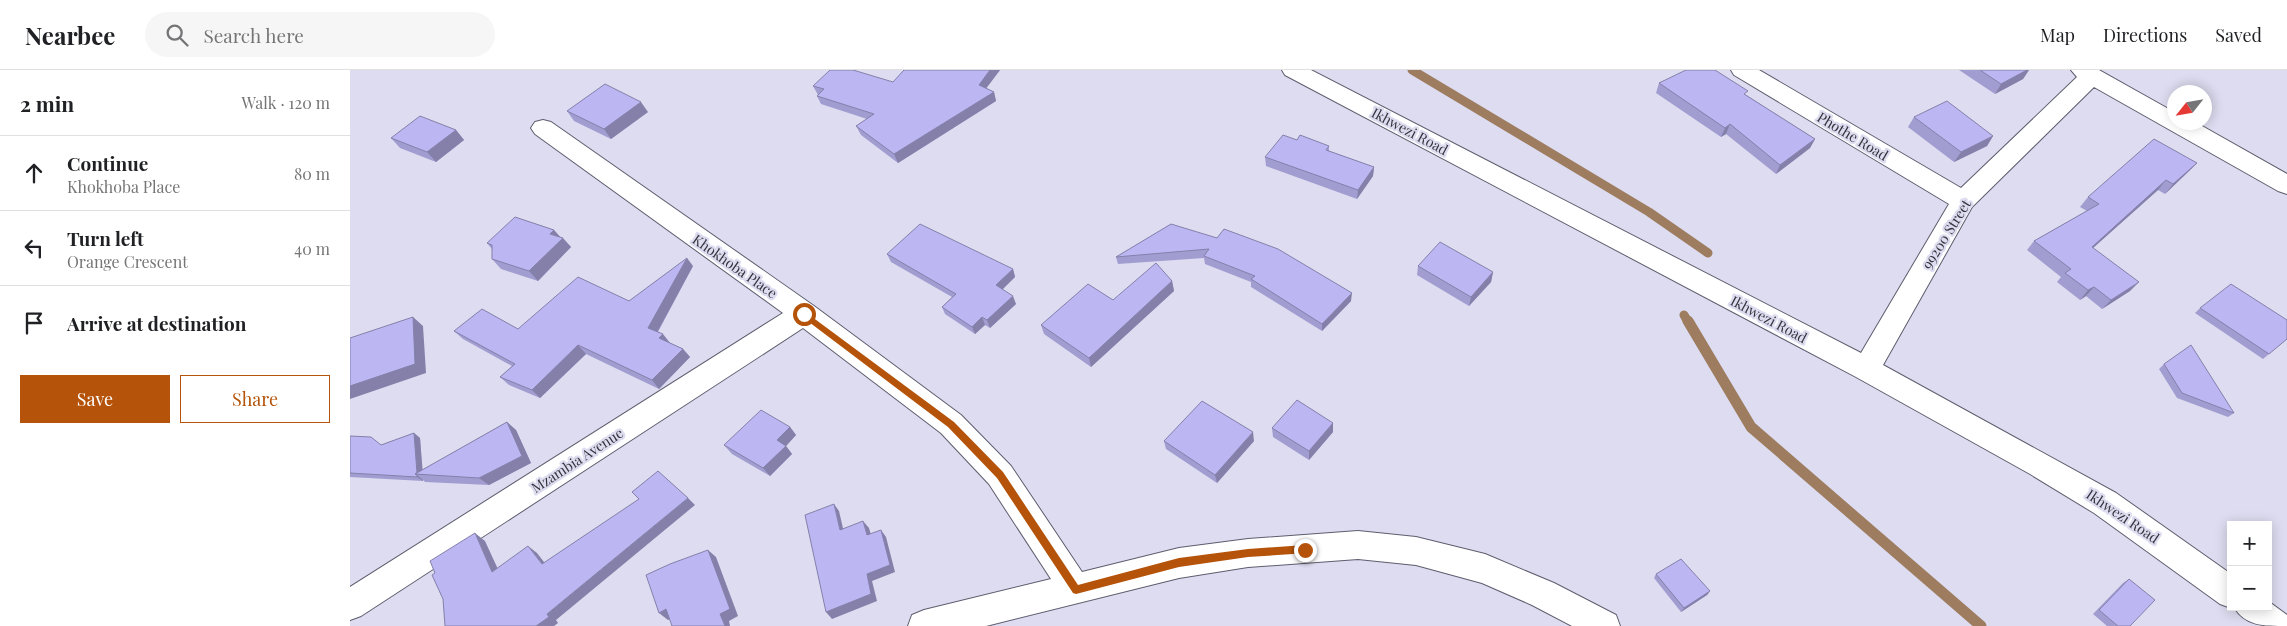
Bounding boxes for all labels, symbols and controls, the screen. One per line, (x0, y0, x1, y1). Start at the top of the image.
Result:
search box (145, 12, 495, 57)
text: Nearbee (25, 19, 115, 51)
icon: search (163, 21, 191, 49)
text: Search here (203, 22, 304, 48)
text: Map (2040, 23, 2075, 47)
text: Directions (2103, 23, 2187, 47)
text: Saved (2215, 23, 2262, 47)
north arrow (2167, 85, 2212, 130)
text: 2 min (20, 89, 74, 117)
text: Walk · 120 m (242, 92, 330, 113)
street label: Ikhwezi Road (1368, 103, 1452, 159)
street label: Phothe Road (1814, 107, 1892, 165)
text: Continue (67, 150, 148, 176)
icon: ahead (20, 159, 48, 187)
text: 80 m (294, 163, 330, 184)
text: Khokhoba Place (67, 176, 180, 197)
street label: 99200 Street (1917, 195, 1975, 272)
text: Turn left (67, 225, 144, 251)
street label: Khokhoba Place (689, 230, 781, 302)
icon: left (20, 234, 48, 262)
text: 40 m (294, 238, 330, 259)
text: Orange Crescent (67, 251, 188, 272)
street label: Ikhwezi Road (1727, 291, 1811, 347)
route start (793, 303, 816, 326)
icon: arrive (20, 309, 48, 337)
text: Arrive at destination (67, 310, 247, 336)
button: Save (20, 375, 170, 423)
button: Share (180, 375, 330, 423)
street label: Mzambia Avenue (527, 423, 627, 497)
street label: Ikhwezi Road (2083, 485, 2163, 547)
map controls (2227, 521, 2272, 611)
button: + (2227, 521, 2272, 566)
route end (1294, 539, 1317, 562)
button: − (2227, 566, 2272, 611)

